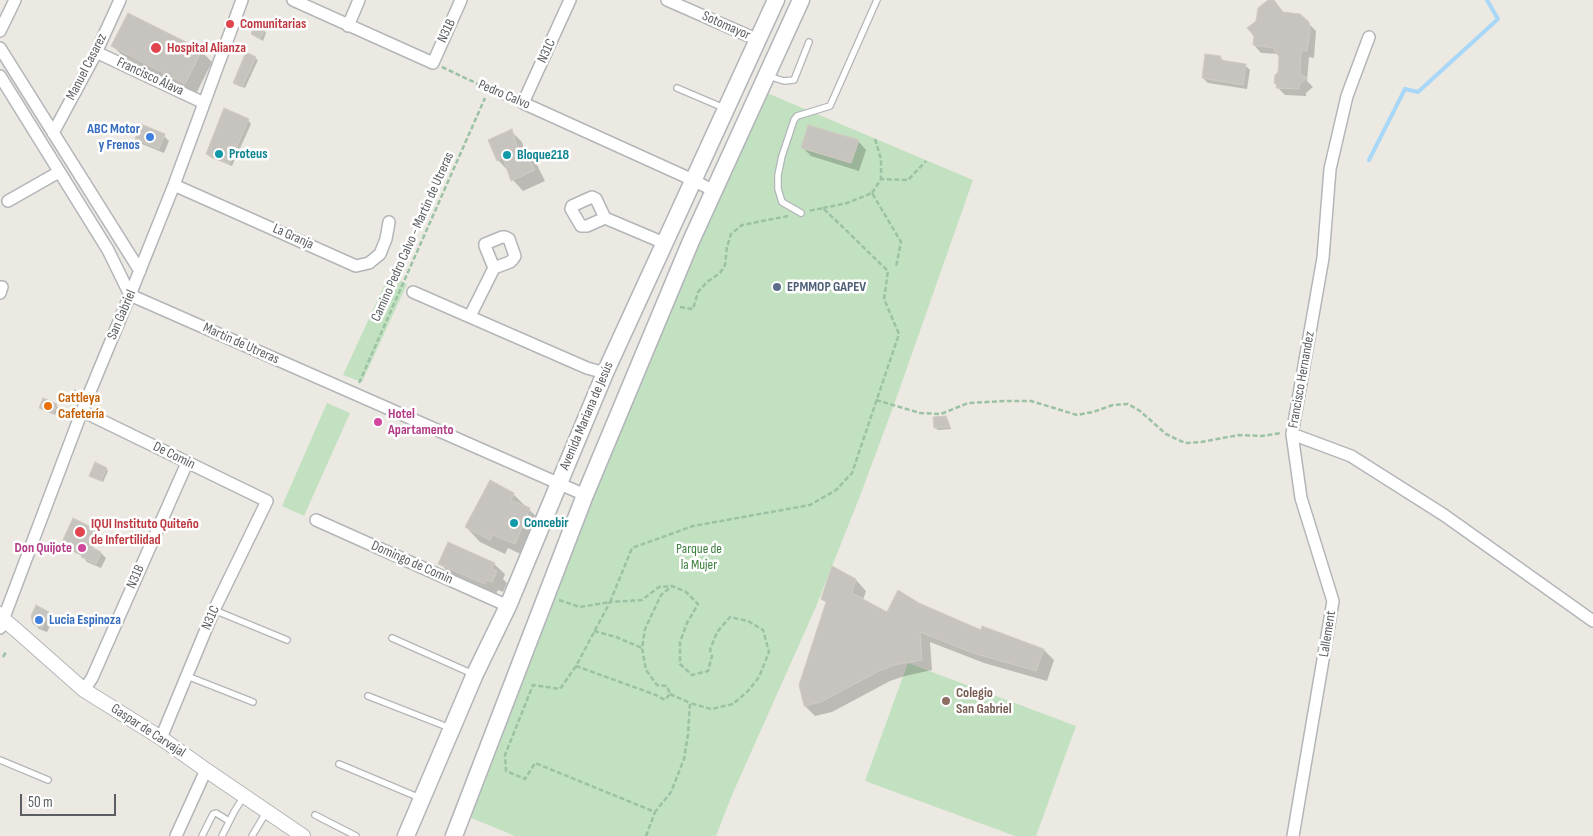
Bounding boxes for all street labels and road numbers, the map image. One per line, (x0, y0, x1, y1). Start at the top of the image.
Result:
street label: Sotomayor (699, 8, 753, 44)
street label: N31B (434, 16, 460, 46)
street label: Manuel Casarez (63, 31, 111, 103)
street label: N31C (534, 36, 560, 66)
street label: Francisco Álava (114, 54, 186, 100)
street label: Pedro Calvo (475, 77, 533, 113)
street label: Camino Pedro Calvo - Martin de Utreras (368, 150, 458, 324)
street label: La Granja (270, 221, 316, 253)
street label: San Gabriel (104, 288, 140, 342)
street label: Martin de Utreras (200, 320, 282, 368)
street label: Francisco Hernandez (1285, 330, 1319, 430)
street label: Avenida Mariana de Jesús (557, 359, 617, 473)
street label: De Comin (150, 439, 198, 473)
street label: Domingo de Comin (369, 538, 455, 588)
street label: N31B (123, 563, 149, 591)
street label: N31C (198, 603, 224, 633)
street label: Lallement (1316, 610, 1340, 658)
street label: Gaspar de Carvajal (108, 701, 188, 761)

